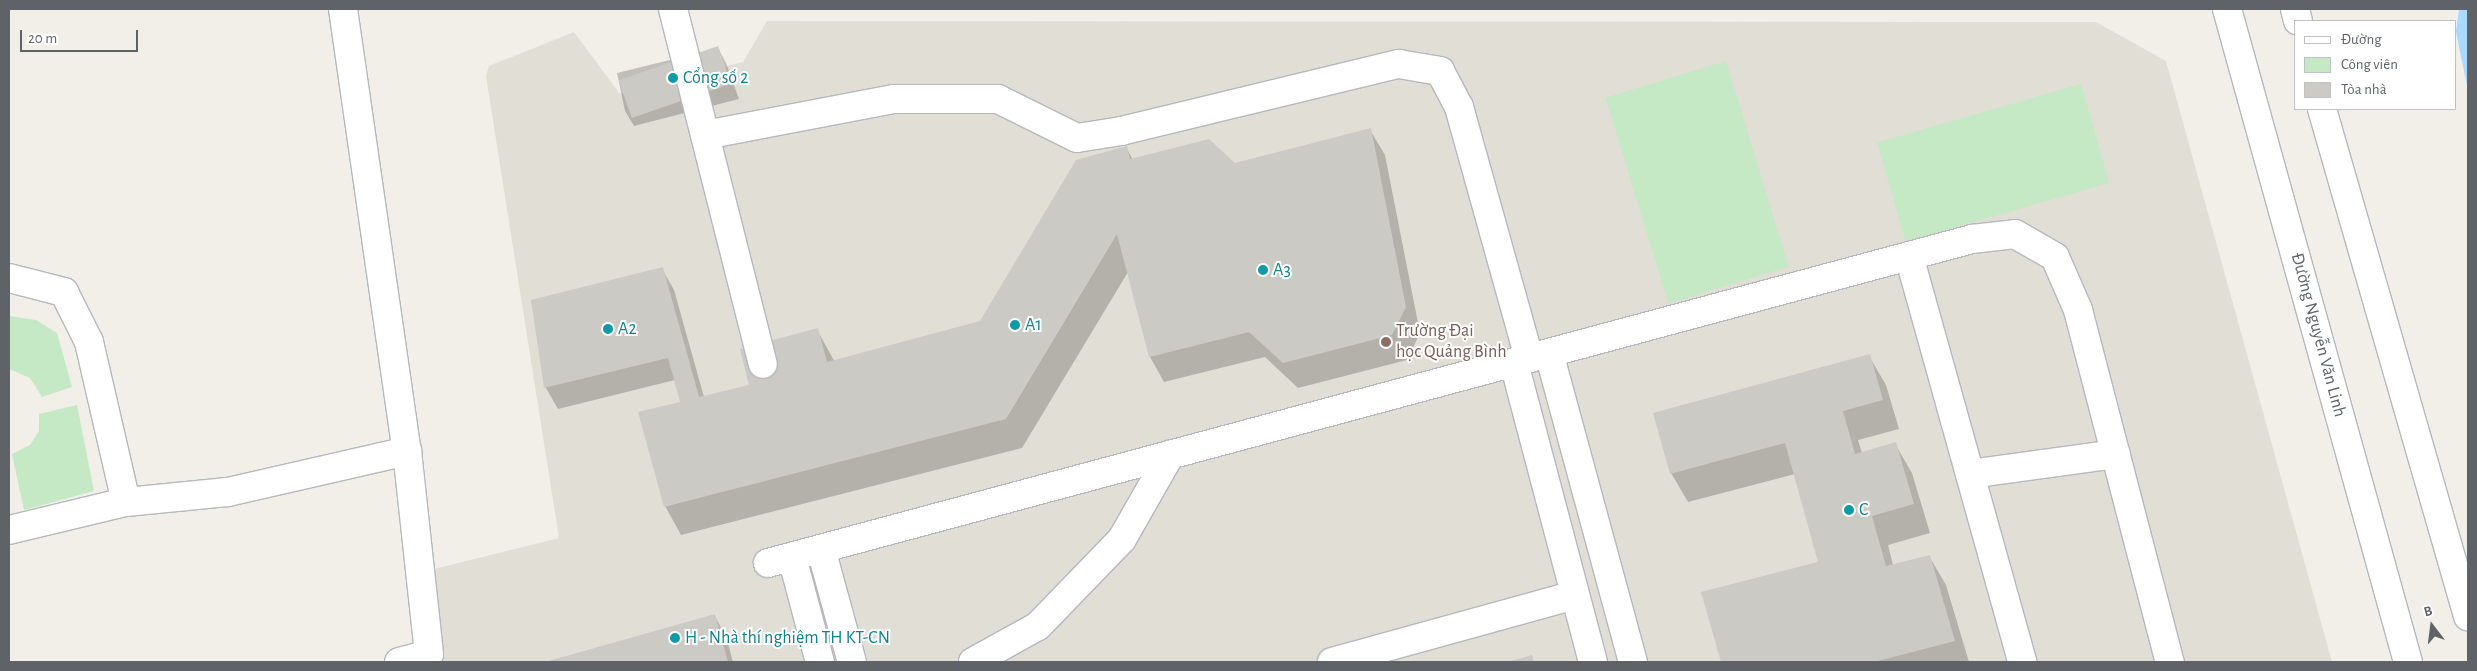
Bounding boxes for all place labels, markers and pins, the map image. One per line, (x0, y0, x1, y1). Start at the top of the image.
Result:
place label: Cổng số 2 (683, 67, 748, 89)
marker: Cổng số 2 (667, 72, 679, 84)
place label: A3 (1273, 259, 1291, 281)
marker: A3 (1257, 264, 1269, 276)
place label: A1 (1025, 314, 1042, 336)
place label: A2 (618, 318, 637, 340)
marker: A1 (1009, 319, 1021, 331)
place label: Trường Đại học Quảng Bình (1396, 321, 1507, 364)
marker: A2 (602, 323, 614, 335)
marker: Trường Đại học Quảng Bình (1380, 336, 1392, 348)
place label: C (1859, 499, 1868, 521)
marker: C (1843, 504, 1855, 516)
place label: H - Nhà thí nghiệm TH KT-CN (685, 627, 890, 649)
marker: H - Nhà thí nghiệm TH KT-CN (669, 632, 681, 644)

